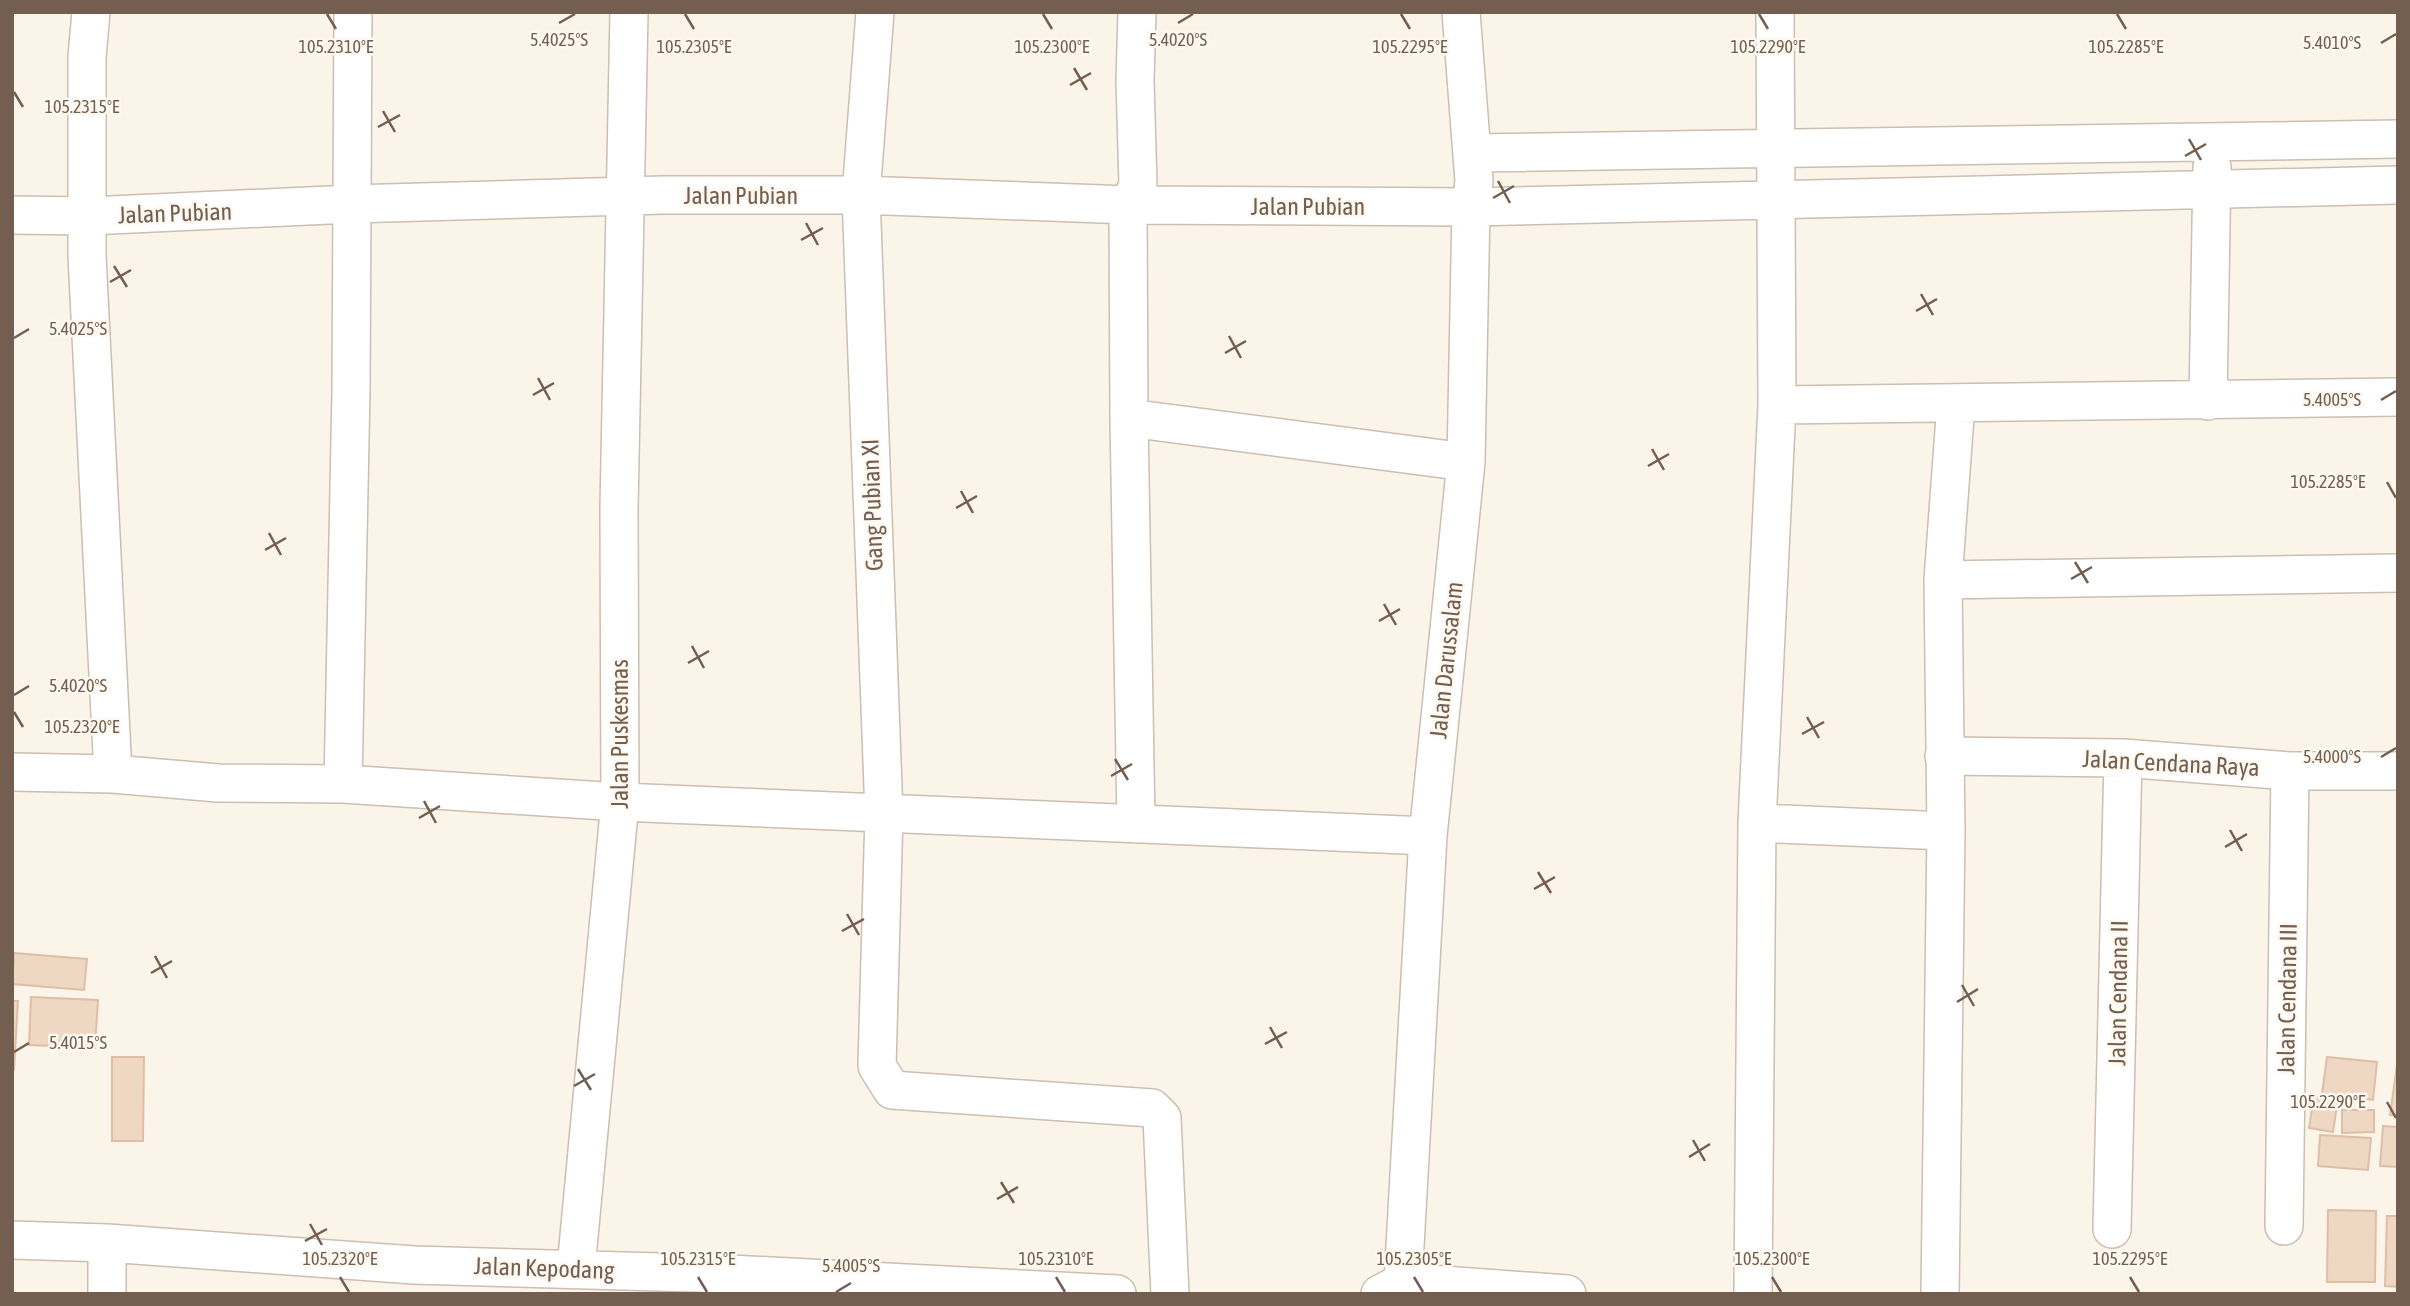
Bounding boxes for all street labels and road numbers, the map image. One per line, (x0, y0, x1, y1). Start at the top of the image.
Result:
street label: Jalan Pubian (684, 182, 798, 209)
street label: Jalan Pubian (1251, 193, 1365, 220)
street label: Jalan Pubian (117, 198, 233, 228)
street label: Gang Pubian XI (856, 438, 888, 572)
street label: Jalan Darussalam (1424, 580, 1468, 740)
street label: Jalan Puskesmas (606, 659, 633, 809)
street label: Jalan Cendana Raya (2082, 745, 2260, 781)
street label: Jalan Cendana II (2103, 920, 2133, 1066)
street label: Jalan Cendana III (2272, 923, 2302, 1075)
street label: Jalan Kepodang (473, 1252, 615, 1284)

